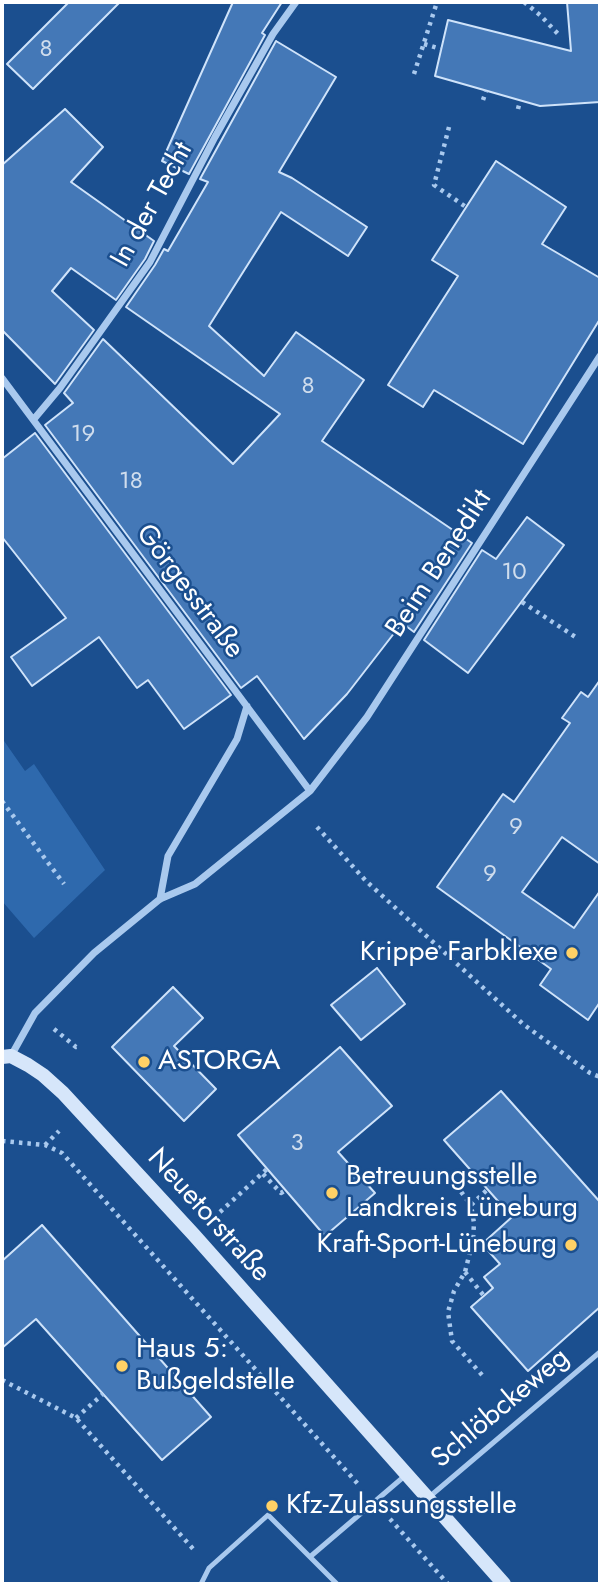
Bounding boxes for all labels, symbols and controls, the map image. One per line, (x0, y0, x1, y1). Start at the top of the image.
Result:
house number: 8 (39, 36, 53, 64)
street label: In der Techt (105, 137, 201, 273)
house number: 8 (301, 373, 315, 401)
house number: 19 (71, 421, 95, 449)
house number: 18 (119, 468, 143, 496)
street label: Beim Benedikt (380, 484, 500, 644)
street label: Görgesstraße (128, 518, 250, 666)
house number: 10 (501, 559, 527, 587)
house number: 9 (509, 814, 523, 842)
house number: 9 (483, 861, 497, 889)
place label: Krippe Farbklexe (360, 936, 558, 970)
marker: Krippe Farbklexe (564, 945, 580, 961)
place label: ASTORGA (158, 1045, 281, 1079)
marker: ASTORGA (136, 1054, 152, 1070)
house number: 3 (290, 1130, 304, 1158)
street label: Neuetorstraße (139, 1142, 277, 1290)
place label: Betreuungsstelle Landkreis Lüneburg (346, 1160, 578, 1226)
marker: Betreuungsstelle Landkreis Lüneburg (324, 1185, 340, 1201)
place label: Kraft-Sport-Lüneburg (316, 1228, 557, 1262)
marker: Kraft-Sport-Lüneburg (563, 1237, 579, 1253)
place label: Haus 5: Bußgeldstelle (136, 1333, 295, 1399)
street label: Schlöbckeweg (425, 1342, 577, 1476)
marker: Haus 5: Bußgeldstelle (114, 1358, 130, 1374)
place label: Kfz-Zulassungsstelle (286, 1489, 517, 1523)
marker: Kfz-Zulassungsstelle (264, 1498, 280, 1514)

